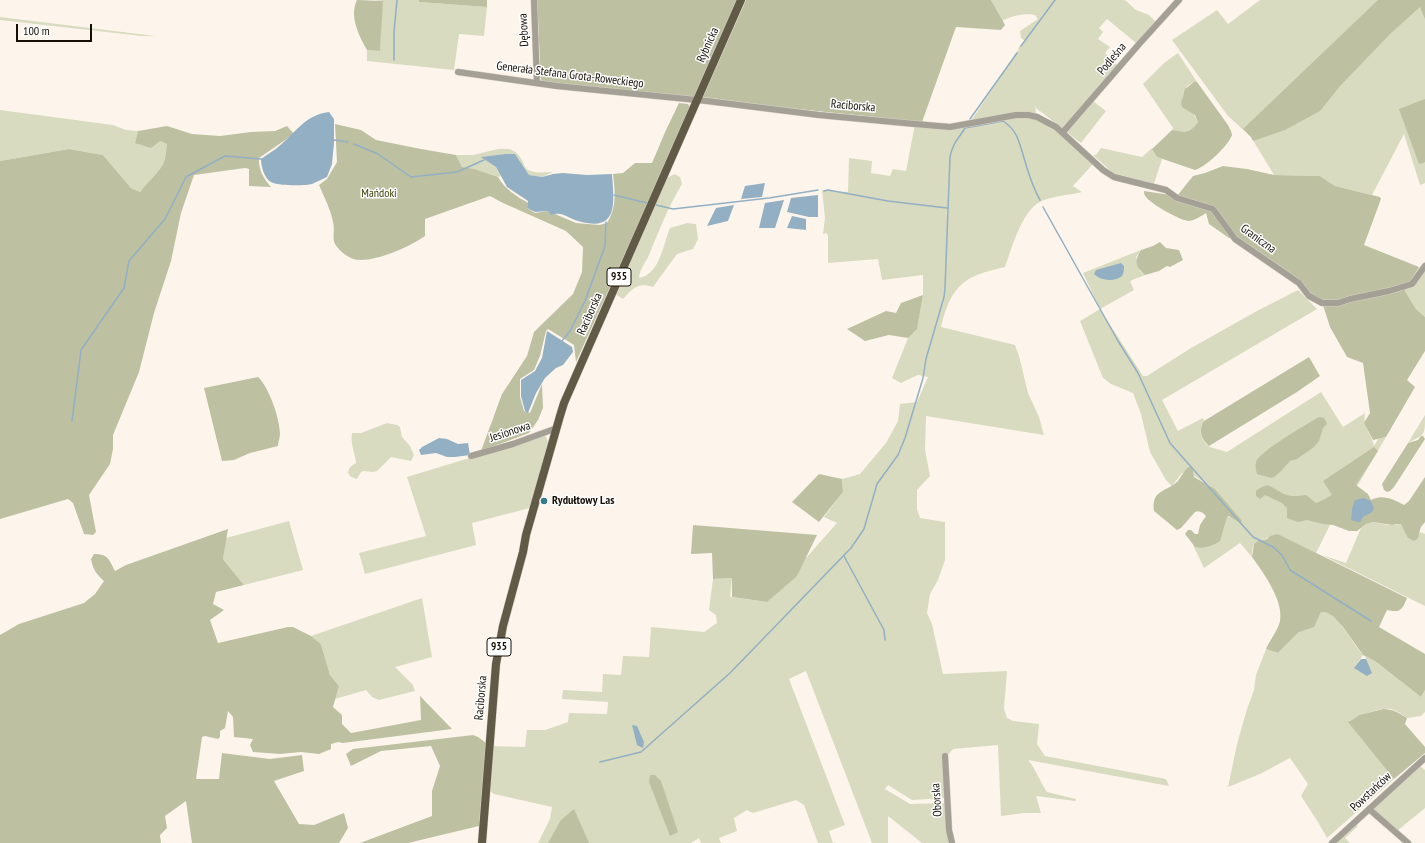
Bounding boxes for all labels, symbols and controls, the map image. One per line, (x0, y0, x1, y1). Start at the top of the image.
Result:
street label: Dębowa (516, 13, 532, 47)
scale bar (18, 16, 94, 42)
text: 100 m (23, 23, 50, 38)
street label: Rybnicka (694, 25, 722, 65)
street label: Podleśna (1094, 40, 1130, 78)
street label: Generała Stefana Grota-Roweckiego (496, 59, 644, 91)
street label: Raciborska (830, 97, 876, 115)
park label: Mańdoki (361, 187, 397, 201)
street label: Graniczna (1237, 221, 1279, 257)
road number: 935 (607, 268, 631, 286)
street label: Raciborska (574, 291, 606, 337)
street label: Jesionowa (488, 419, 532, 445)
place label: Rydułtowy Las (552, 494, 614, 508)
marker: Rydułtowy Las (539, 496, 549, 506)
road number: 935 (487, 638, 511, 656)
street label: Raciborska (472, 675, 490, 721)
street label: Powstańców (1347, 769, 1395, 815)
street label: Oborska (929, 783, 945, 817)

